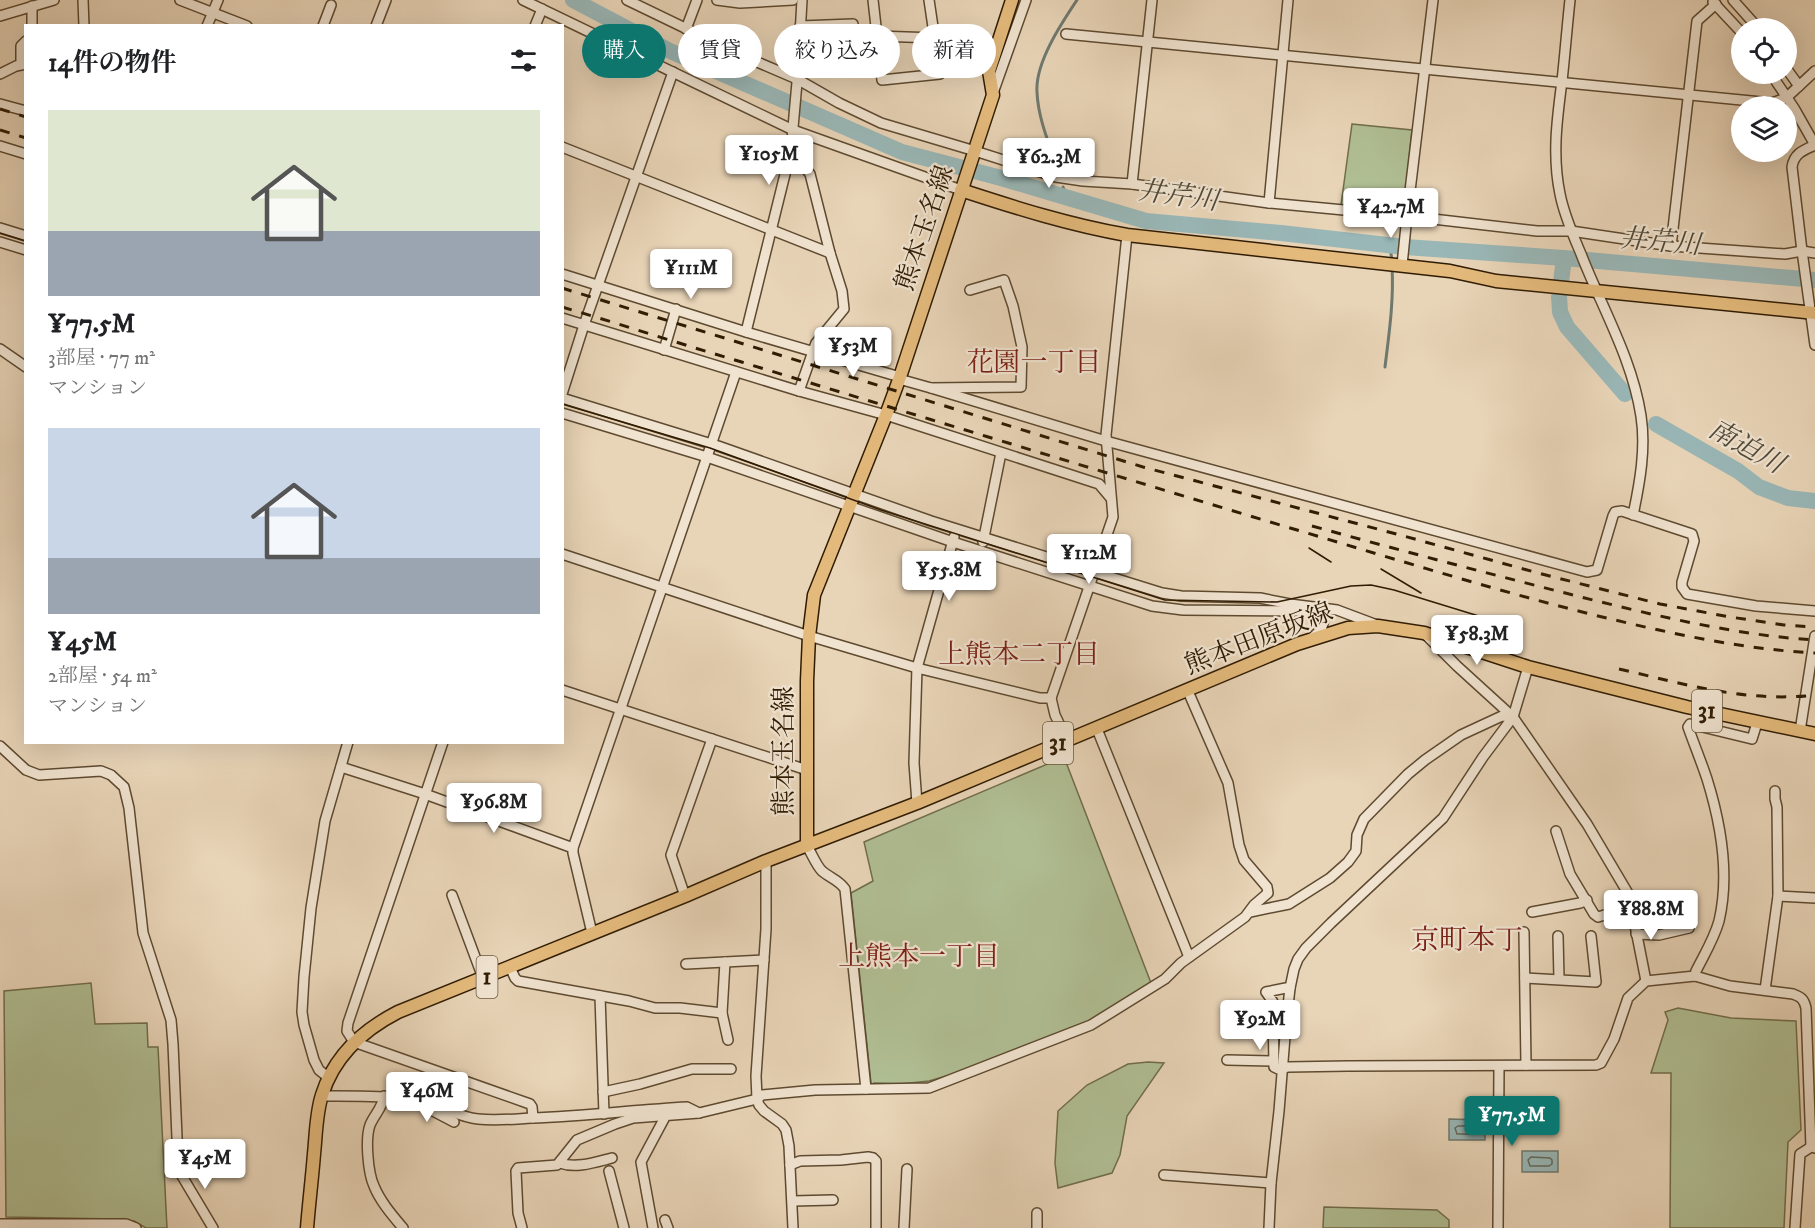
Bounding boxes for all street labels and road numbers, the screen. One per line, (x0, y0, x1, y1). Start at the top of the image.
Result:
street label: 熊本玉名線 (888, 161, 962, 295)
street label: 熊本田原坂線 (1180, 596, 1338, 682)
street label: 熊本玉名線 (768, 686, 801, 816)
road number: 31 (1692, 690, 1722, 732)
road number: 31 (1043, 722, 1073, 764)
road number: 1 (476, 956, 498, 998)

